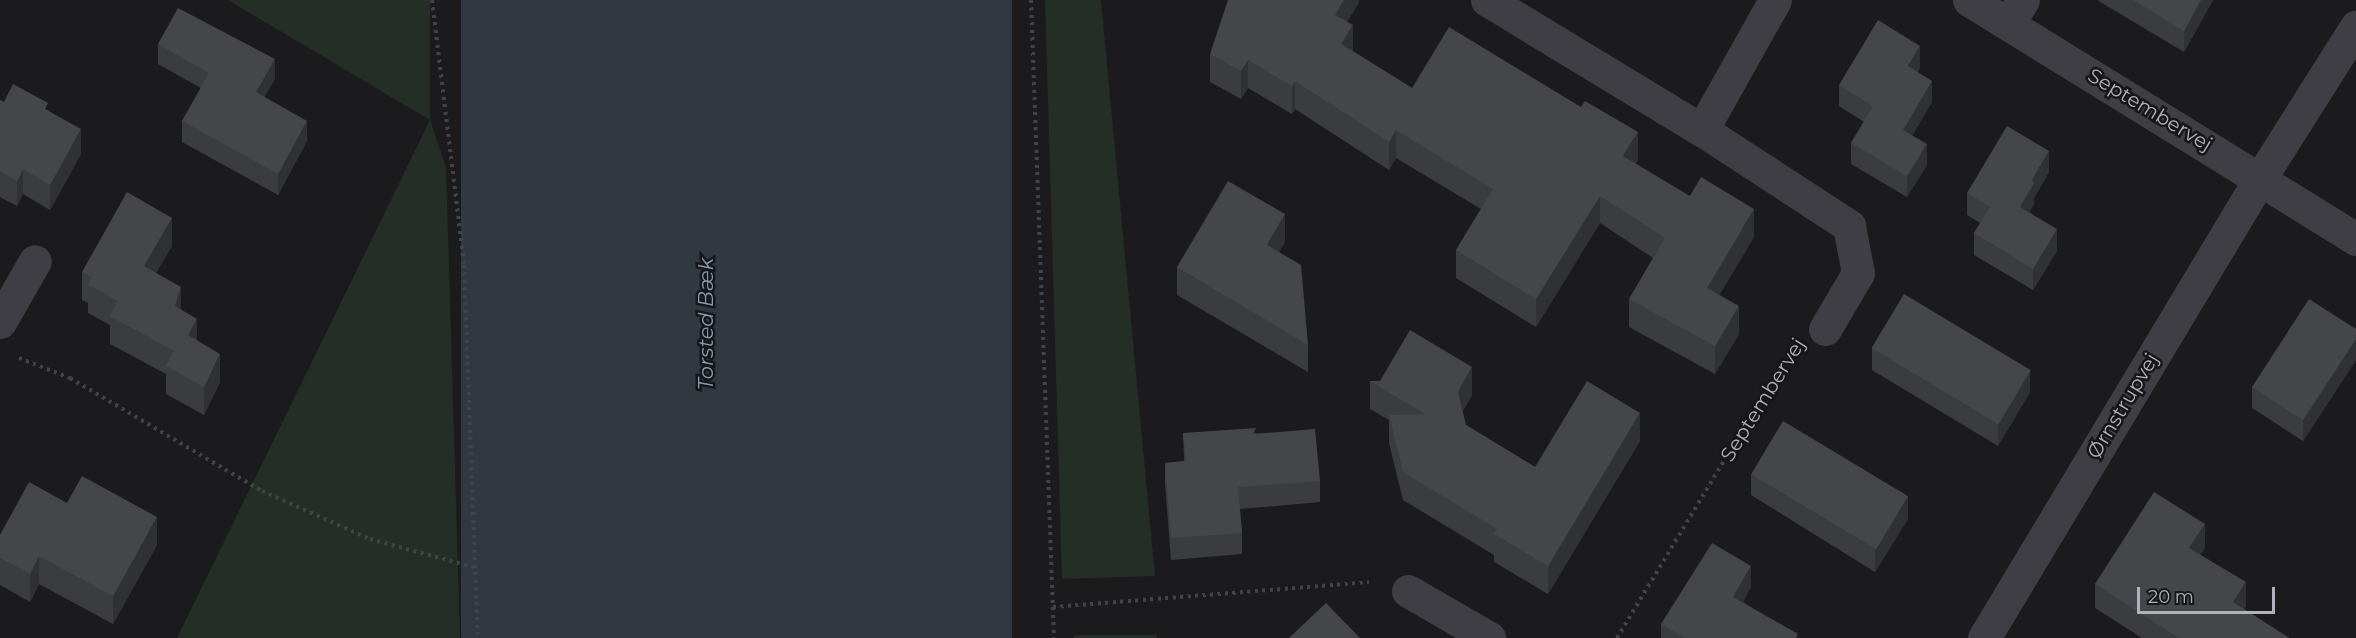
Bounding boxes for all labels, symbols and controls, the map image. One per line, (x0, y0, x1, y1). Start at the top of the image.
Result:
street label: Septembervej (2083, 63, 2217, 157)
water label: Torsted Bæk (693, 258, 719, 390)
street label: Septembervej (1715, 334, 1811, 466)
street label: Ørnstrupvej (2082, 349, 2164, 463)
scale bar (2140, 575, 2278, 613)
text: 20 m (2148, 586, 2194, 608)

